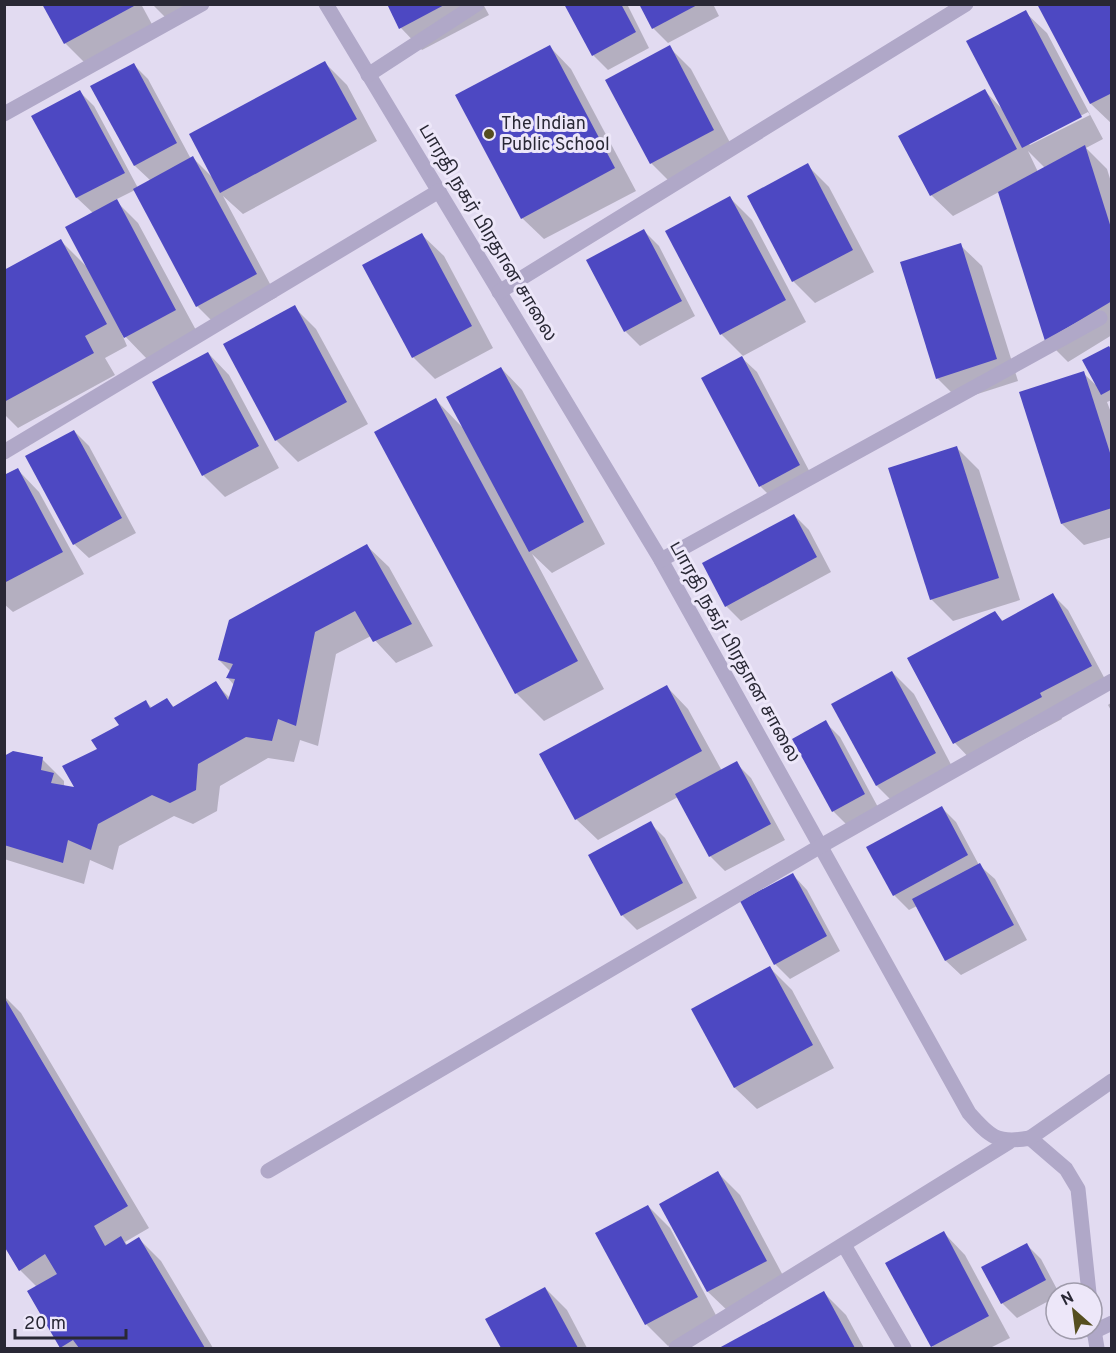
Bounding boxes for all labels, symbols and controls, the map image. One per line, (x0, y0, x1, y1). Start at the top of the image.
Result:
place label: The Indian Public School (501, 113, 610, 157)
street label: பாரதி நகர் பிரதான சாலை (413, 120, 561, 346)
marker: The Indian Public School (482, 127, 496, 141)
street label: பாரதி நகர் பிரதான சாலை (663, 537, 805, 767)
north arrow (1044, 1281, 1104, 1341)
text: N (1058, 1288, 1078, 1311)
scale bar (15, 1302, 126, 1340)
text: 20 m (24, 1313, 66, 1336)

